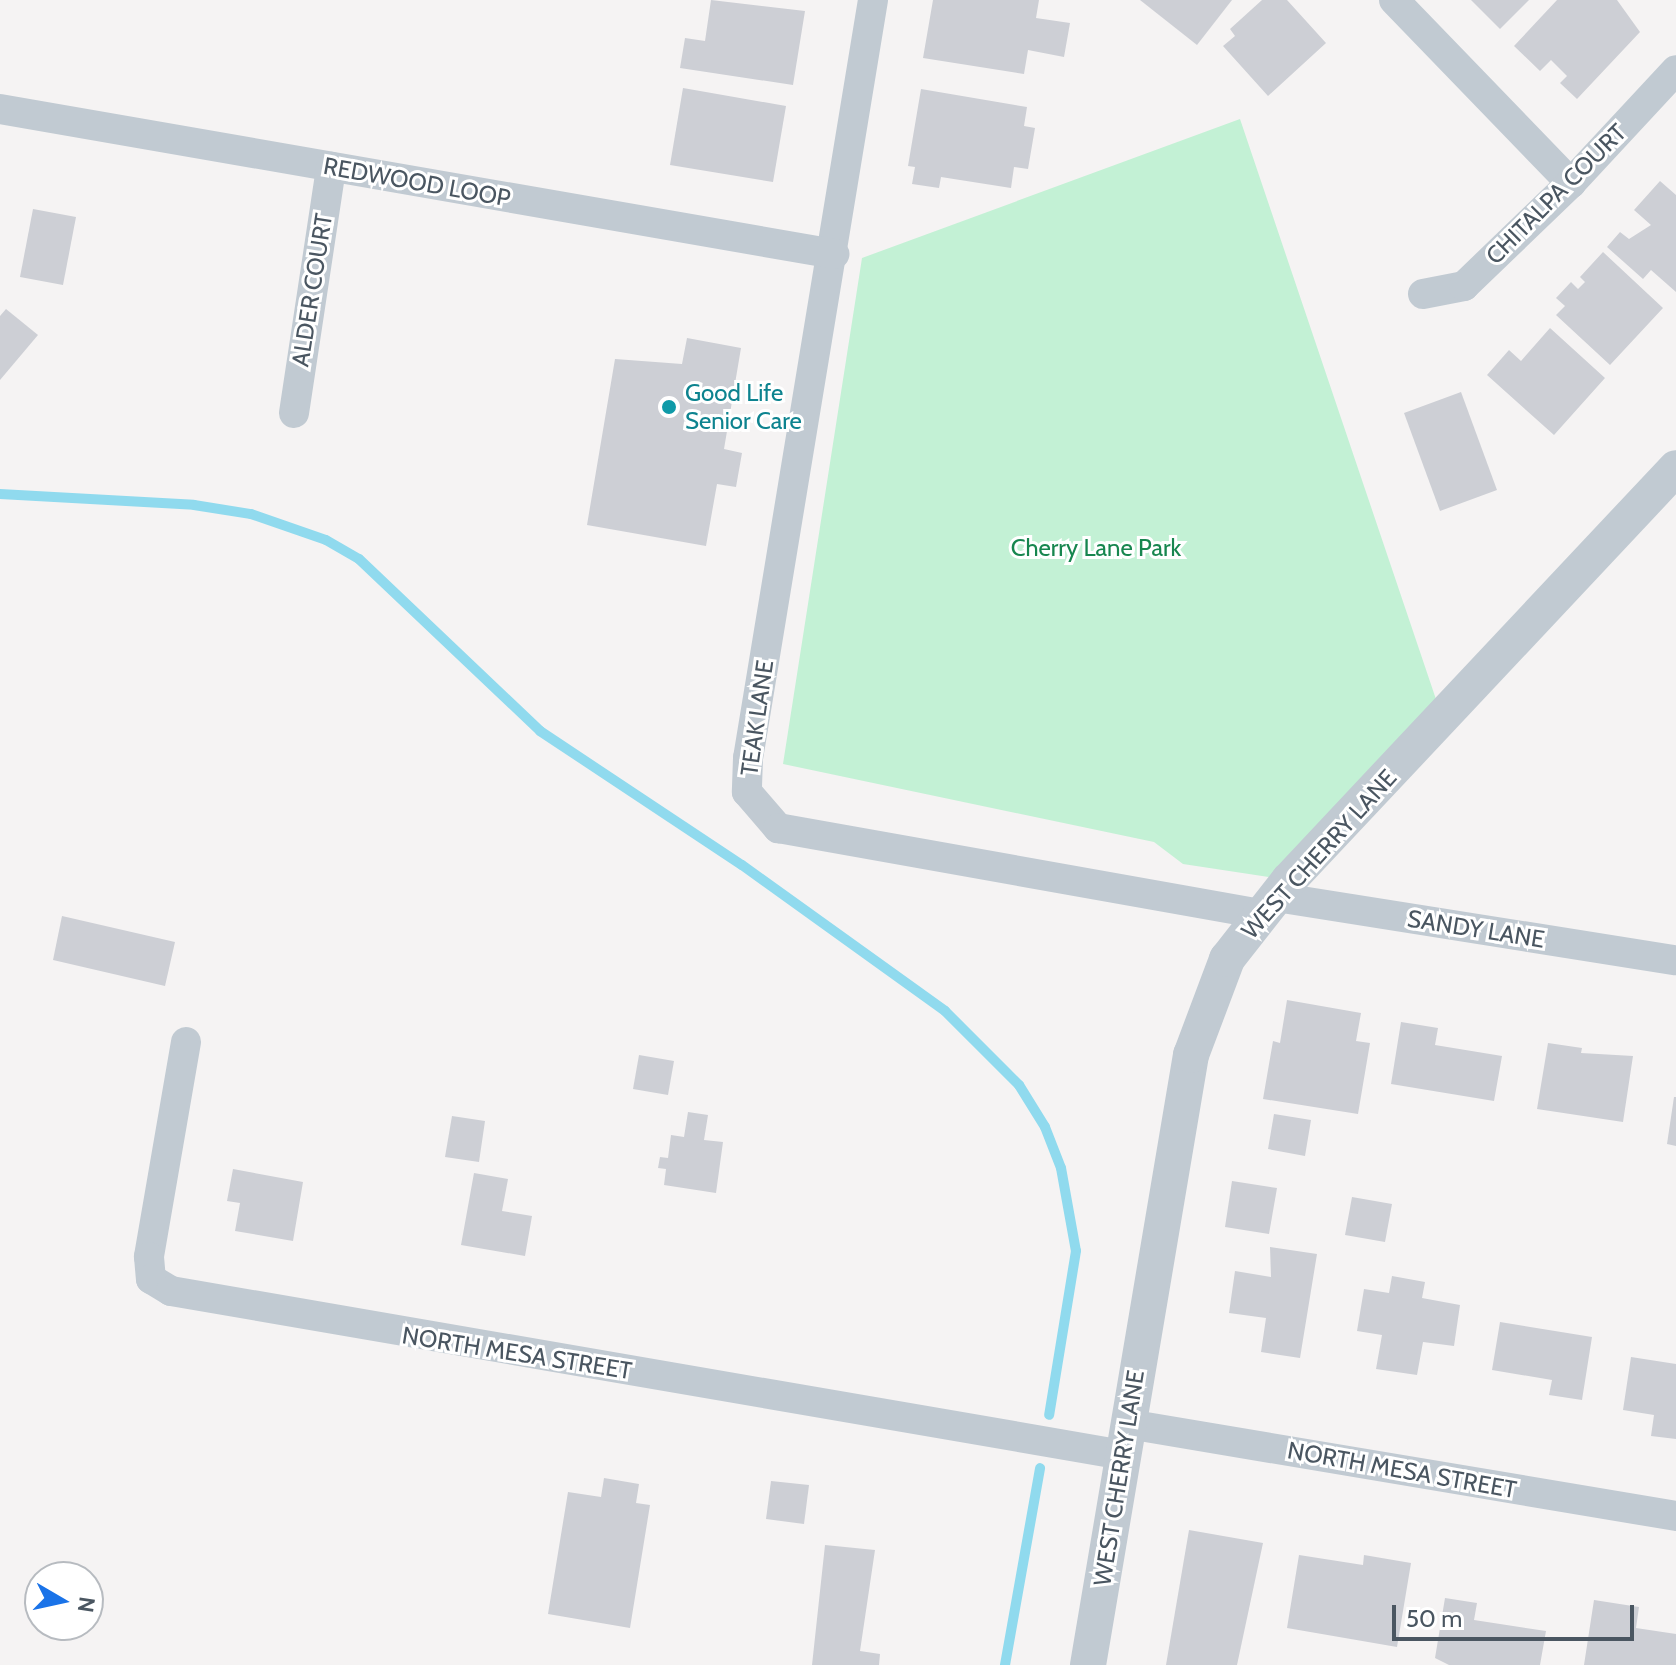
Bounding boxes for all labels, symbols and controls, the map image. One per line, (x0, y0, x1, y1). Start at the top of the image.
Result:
street label: CHITALPA COURT (1480, 118, 1632, 270)
street label: REDWOOD LOOP (321, 151, 513, 213)
street label: ALDER COURT (286, 211, 338, 369)
place label: Good Life Senior Care (685, 379, 802, 435)
marker: Good Life Senior Care (660, 398, 678, 416)
park label: Cherry Lane Park (1011, 534, 1181, 562)
street label: TEAK LANE (735, 658, 779, 778)
street label: WEST CHERRY LANE (1235, 763, 1403, 945)
street label: SANDY LANE (1405, 904, 1547, 954)
street label: NORTH MESA STREET (400, 1321, 634, 1385)
street label: WEST CHERRY LANE (1088, 1368, 1150, 1588)
street label: NORTH MESA STREET (1285, 1436, 1519, 1504)
north arrow (24, 1561, 104, 1641)
scale bar (1396, 1589, 1638, 1639)
text: N (72, 1595, 101, 1614)
text: 50 m (1406, 1604, 1462, 1633)

